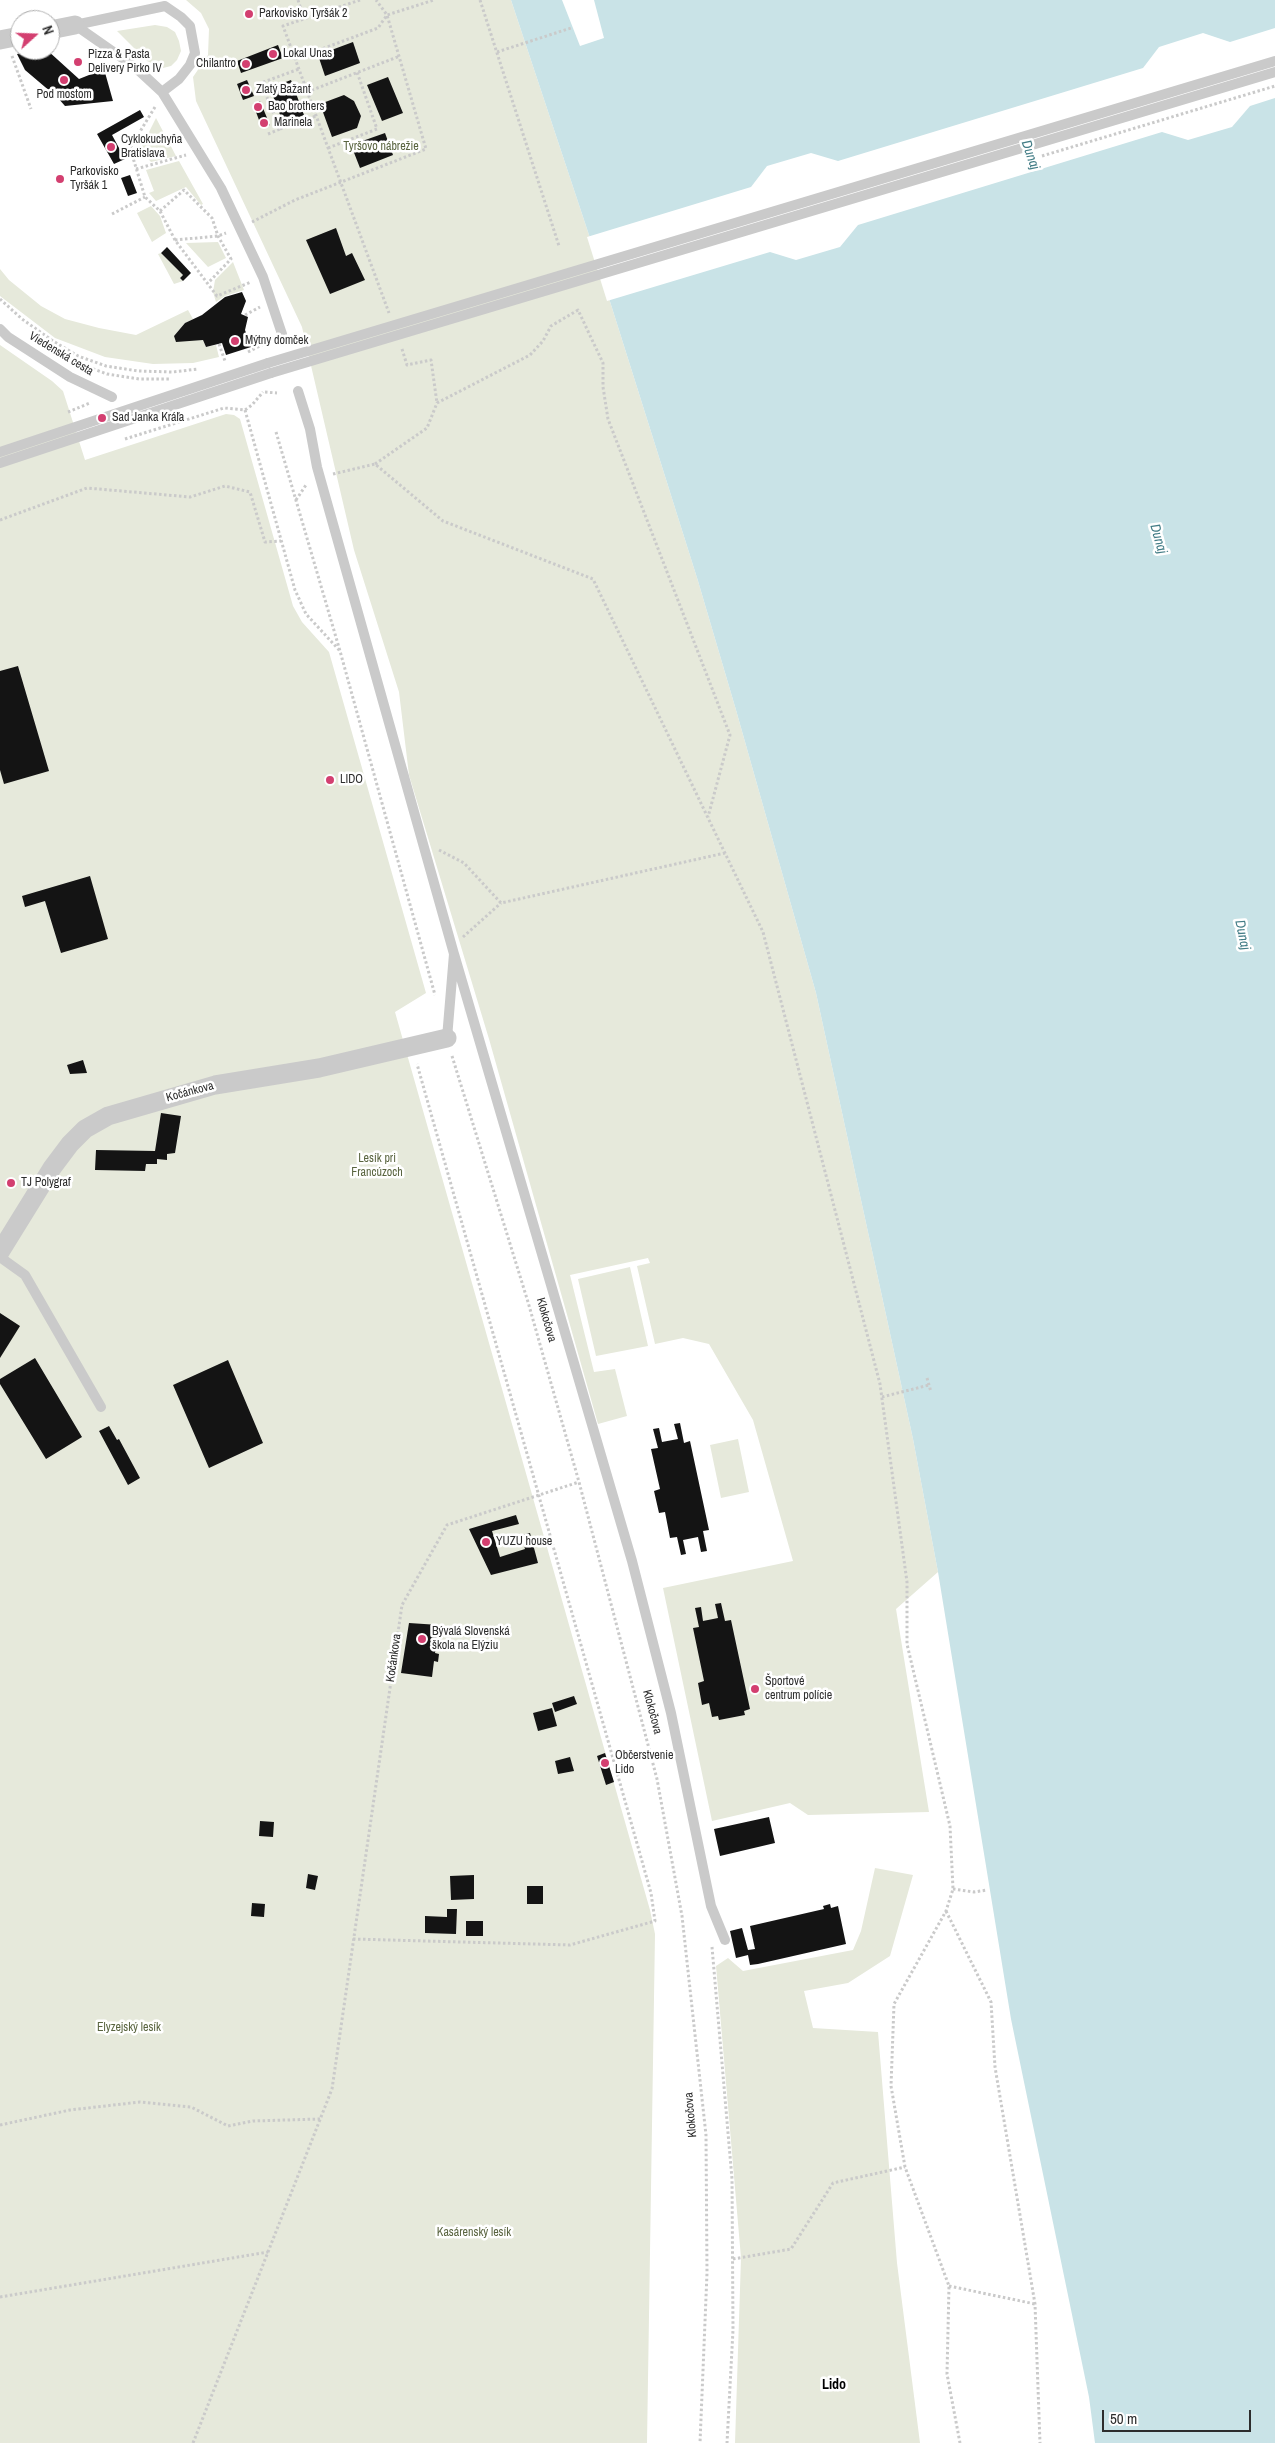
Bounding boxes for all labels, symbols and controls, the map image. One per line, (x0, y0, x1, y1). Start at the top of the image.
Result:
place label: Parkovisko Tyršák 2 (259, 7, 348, 21)
marker: Parkovisko Tyršák 2 (243, 8, 255, 20)
north arrow (10, 10, 60, 60)
text: N (38, 23, 58, 37)
place label: Lokal Unas (283, 47, 332, 61)
place label: Pizza & Pasta Delivery Pirko IV (88, 48, 162, 76)
marker: Lokal Unas (267, 48, 279, 60)
marker: Pizza & Pasta Delivery Pirko IV (72, 56, 84, 68)
place label: Chilantro (196, 57, 236, 71)
marker: Chilantro (240, 58, 252, 70)
marker: Pod mostom (58, 74, 70, 86)
place label: Zlatý Bažant (256, 83, 311, 97)
marker: Zlatý Bažant (240, 84, 252, 96)
place label: Pod mostom (36, 88, 92, 102)
place label: Bao brothers (268, 100, 324, 114)
marker: Bao brothers (252, 101, 264, 113)
place label: Marinela (274, 116, 312, 130)
marker: Marinela (258, 117, 270, 129)
place label: Cyklokuchyňa Bratislava (121, 133, 182, 161)
water label: Dunaj (1017, 138, 1043, 172)
park label: Tyršovo nábrežie (343, 140, 419, 154)
marker: Cyklokuchyňa Bratislava (105, 141, 117, 153)
place label: Parkovisko Tyršák 1 (70, 165, 119, 193)
marker: Parkovisko Tyršák 1 (54, 173, 66, 185)
street label: Viedenská cesta (26, 329, 96, 379)
place label: Mýtny domček (245, 334, 308, 348)
marker: Mýtny domček (229, 335, 241, 347)
place label: Sad Janka Kráľa (112, 411, 184, 425)
marker: Sad Janka Kráľa (96, 412, 108, 424)
water label: Dunaj (1146, 522, 1170, 556)
place label: LIDO (340, 773, 363, 787)
marker: LIDO (324, 774, 336, 786)
water label: Dunaj (1231, 919, 1253, 951)
street label: Kočánkova (165, 1079, 215, 1105)
park label: Lesík pri Francúzoch (351, 1152, 403, 1180)
place label: TJ Polygraf (21, 1176, 71, 1190)
marker: TJ Polygraf (5, 1177, 17, 1189)
street label: Klokočova (533, 1296, 559, 1344)
place label: YUZU house (496, 1535, 552, 1549)
marker: YUZU house (480, 1536, 492, 1548)
place label: Bývalá Slovenská škola na Elýziu (432, 1625, 510, 1653)
street label: Kočánkova (383, 1633, 405, 1683)
marker: Bývalá Slovenská škola na Elýziu (416, 1633, 428, 1645)
place label: Športové centrum polície (765, 1675, 832, 1703)
marker: Športové centrum polície (749, 1683, 761, 1695)
street label: Klokočova (639, 1688, 665, 1736)
place label: Občerstvenie Lido (615, 1749, 674, 1777)
marker: Občerstvenie Lido (599, 1757, 611, 1769)
park label: Elyzejský lesík (97, 2021, 161, 2035)
street label: Klokočova (682, 2092, 700, 2138)
park label: Kasárenský lesík (437, 2226, 511, 2240)
district label: Lido (822, 2377, 846, 2393)
scale bar (1105, 2400, 1254, 2432)
text: 50 m (1110, 2408, 1137, 2429)

